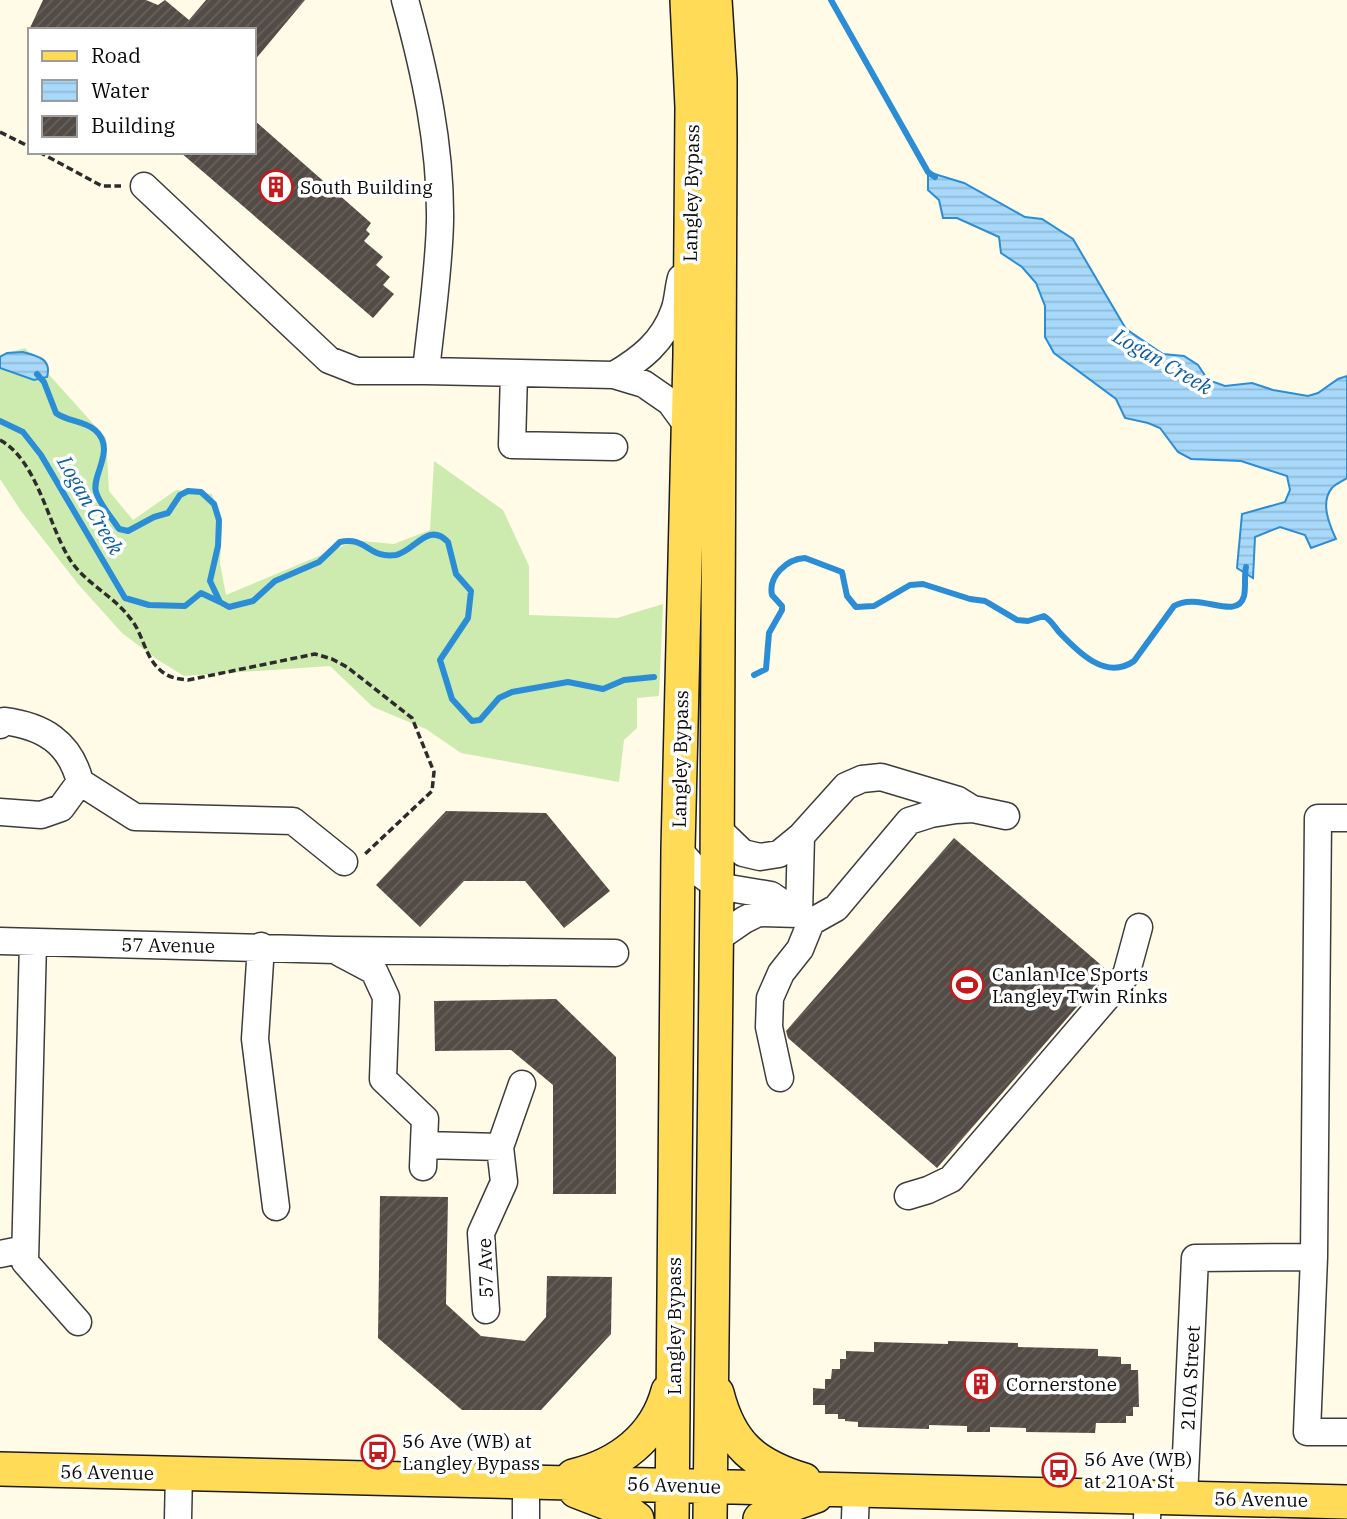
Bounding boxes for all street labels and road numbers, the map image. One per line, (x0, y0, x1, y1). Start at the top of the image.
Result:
street label: Langley Bypass (678, 124, 704, 262)
street label: Langley Bypass (667, 690, 693, 828)
street label: 57 Avenue (121, 932, 215, 958)
street label: 57 Ave (472, 1238, 498, 1298)
street label: Langley Bypass (662, 1257, 686, 1395)
street label: 210A Street (1175, 1325, 1205, 1431)
street label: 56 Avenue (60, 1459, 154, 1485)
street label: 56 Avenue (627, 1471, 721, 1499)
street label: 56 Avenue (1214, 1486, 1308, 1512)

